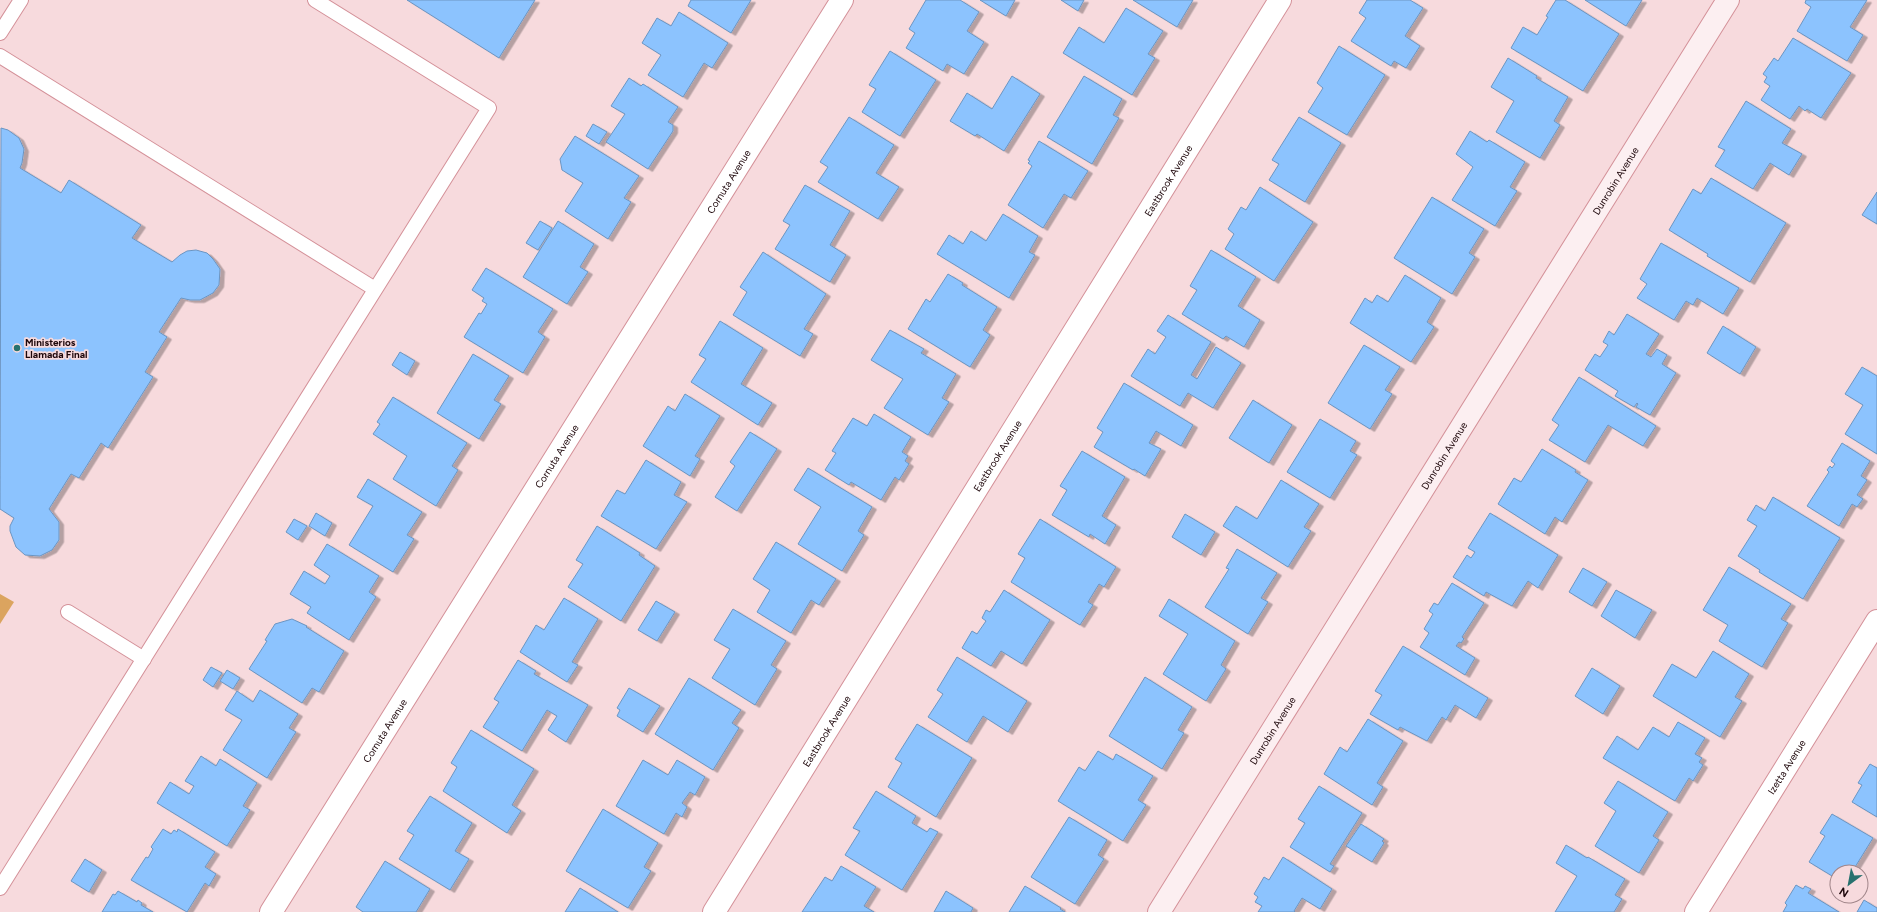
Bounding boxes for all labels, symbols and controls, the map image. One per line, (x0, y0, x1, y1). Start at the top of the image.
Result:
street label: Eastbrook Avenue (1141, 142, 1195, 219)
street label: Dunrobin Avenue (1589, 144, 1642, 217)
street label: Cornuta Avenue (704, 147, 754, 216)
place label: Ministerios Llamada Final (25, 336, 88, 361)
marker: Ministerios Llamada Final (12, 343, 22, 353)
street label: Eastbrook Avenue (970, 417, 1024, 494)
street label: Dunrobin Avenue (1418, 419, 1470, 492)
street label: Cornuta Avenue (532, 421, 582, 490)
street label: Eastbrook Avenue (799, 692, 854, 769)
street label: Dunrobin Avenue (1246, 694, 1299, 767)
street label: Cornuta Avenue (360, 696, 410, 765)
street label: Izetta Avenue (1764, 737, 1809, 797)
north arrow (1829, 864, 1869, 904)
text: N (1837, 884, 1851, 900)

